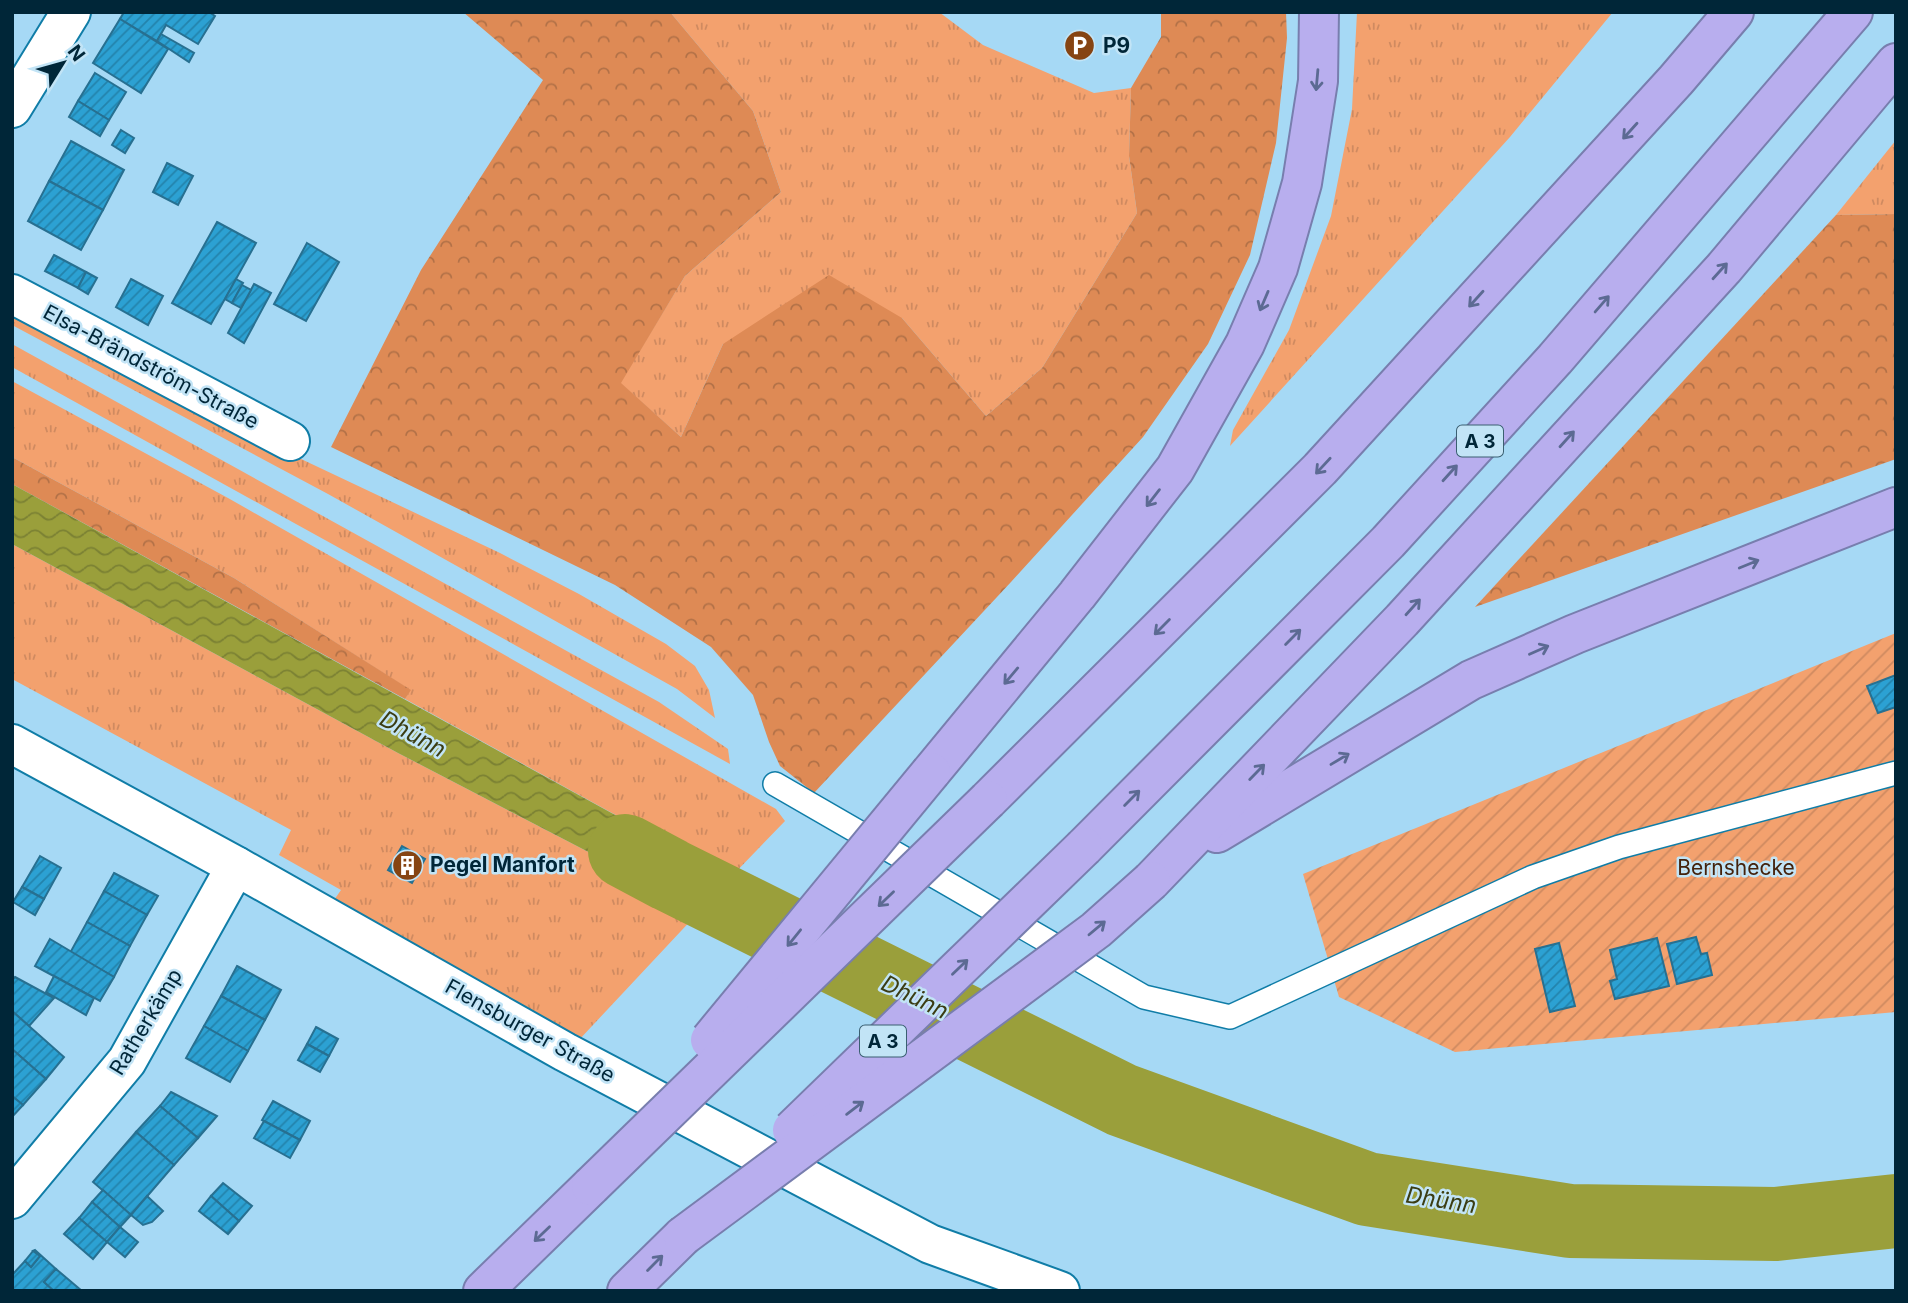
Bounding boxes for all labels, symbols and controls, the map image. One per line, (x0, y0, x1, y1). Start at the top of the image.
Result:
north arrow (28, 28, 98, 98)
parking icon: P9 (1063, 29, 1097, 63)
place label: P9 (1103, 33, 1130, 58)
text: N (63, 40, 90, 66)
one-way arrow (1310, 69, 1323, 91)
one-way arrow (1621, 122, 1638, 139)
one-way arrow (1712, 262, 1728, 280)
one-way arrow (1257, 289, 1270, 311)
one-way arrow (1468, 290, 1485, 307)
one-way arrow (1594, 295, 1610, 313)
street label: Elsa-Brändström-Straße (39, 299, 263, 434)
road number: A 3 (1457, 426, 1503, 456)
one-way arrow (1559, 430, 1575, 448)
one-way arrow (1314, 457, 1331, 474)
one-way arrow (1442, 465, 1458, 483)
one-way arrow (1145, 489, 1160, 507)
one-way arrow (1738, 557, 1760, 570)
one-way arrow (1405, 599, 1422, 616)
one-way arrow (1153, 618, 1170, 635)
one-way arrow (1284, 629, 1301, 646)
one-way arrow (1527, 643, 1549, 656)
one-way arrow (1003, 666, 1018, 684)
water label: Dhünn (375, 705, 451, 763)
one-way arrow (1329, 752, 1349, 766)
one-way arrow (1248, 764, 1265, 781)
one-way arrow (1123, 790, 1140, 807)
building icon: Pegel Manfort (390, 848, 424, 882)
place label: Pegel Manfort (430, 852, 575, 877)
park label: Bernshecke (1677, 855, 1795, 880)
one-way arrow (878, 890, 895, 907)
one-way arrow (1088, 920, 1106, 936)
one-way arrow (787, 929, 803, 947)
one-way arrow (952, 958, 969, 975)
street label: Ratherkämp (104, 964, 187, 1079)
water label: Dhünn (877, 969, 953, 1025)
street label: Flensburger Straße (441, 974, 619, 1088)
road number: A 3 (860, 1026, 906, 1056)
one-way arrow (846, 1101, 865, 1116)
water label: Dhünn (1404, 1181, 1478, 1219)
one-way arrow (533, 1225, 550, 1242)
one-way arrow (646, 1255, 663, 1272)

